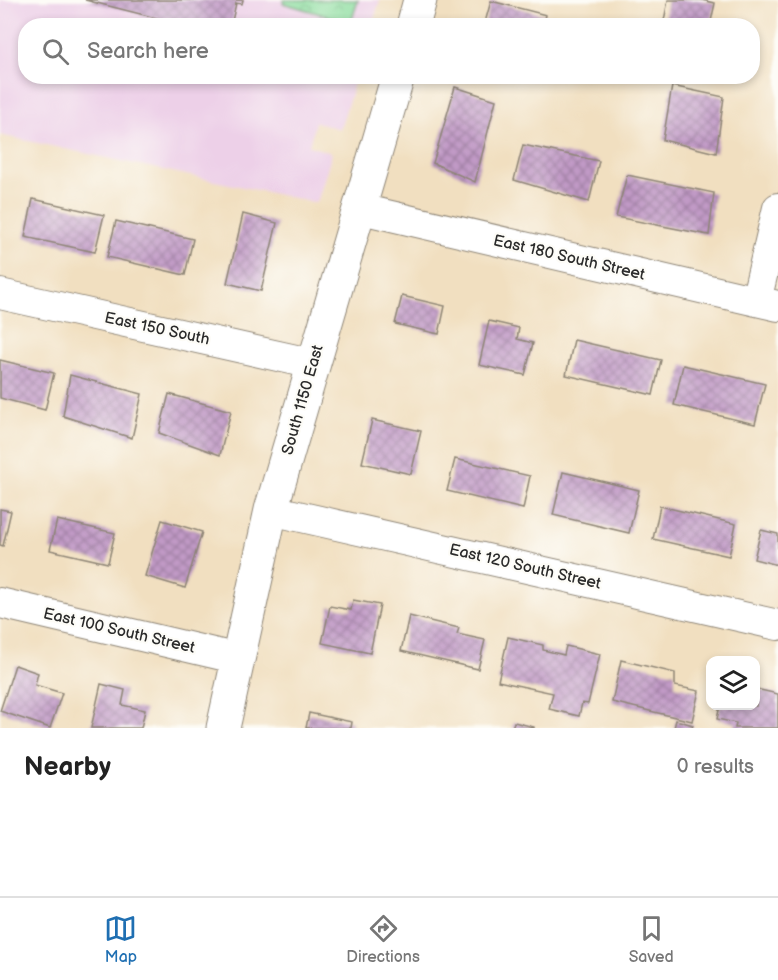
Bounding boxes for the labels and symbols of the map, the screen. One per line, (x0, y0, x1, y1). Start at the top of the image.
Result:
street label: East 180 South Street (491, 231, 647, 285)
street label: East 150 South (103, 309, 211, 349)
street label: South 1150 East (278, 343, 328, 457)
street label: East 120 South Street (447, 540, 603, 594)
street label: East 100 South Street (41, 604, 197, 658)

